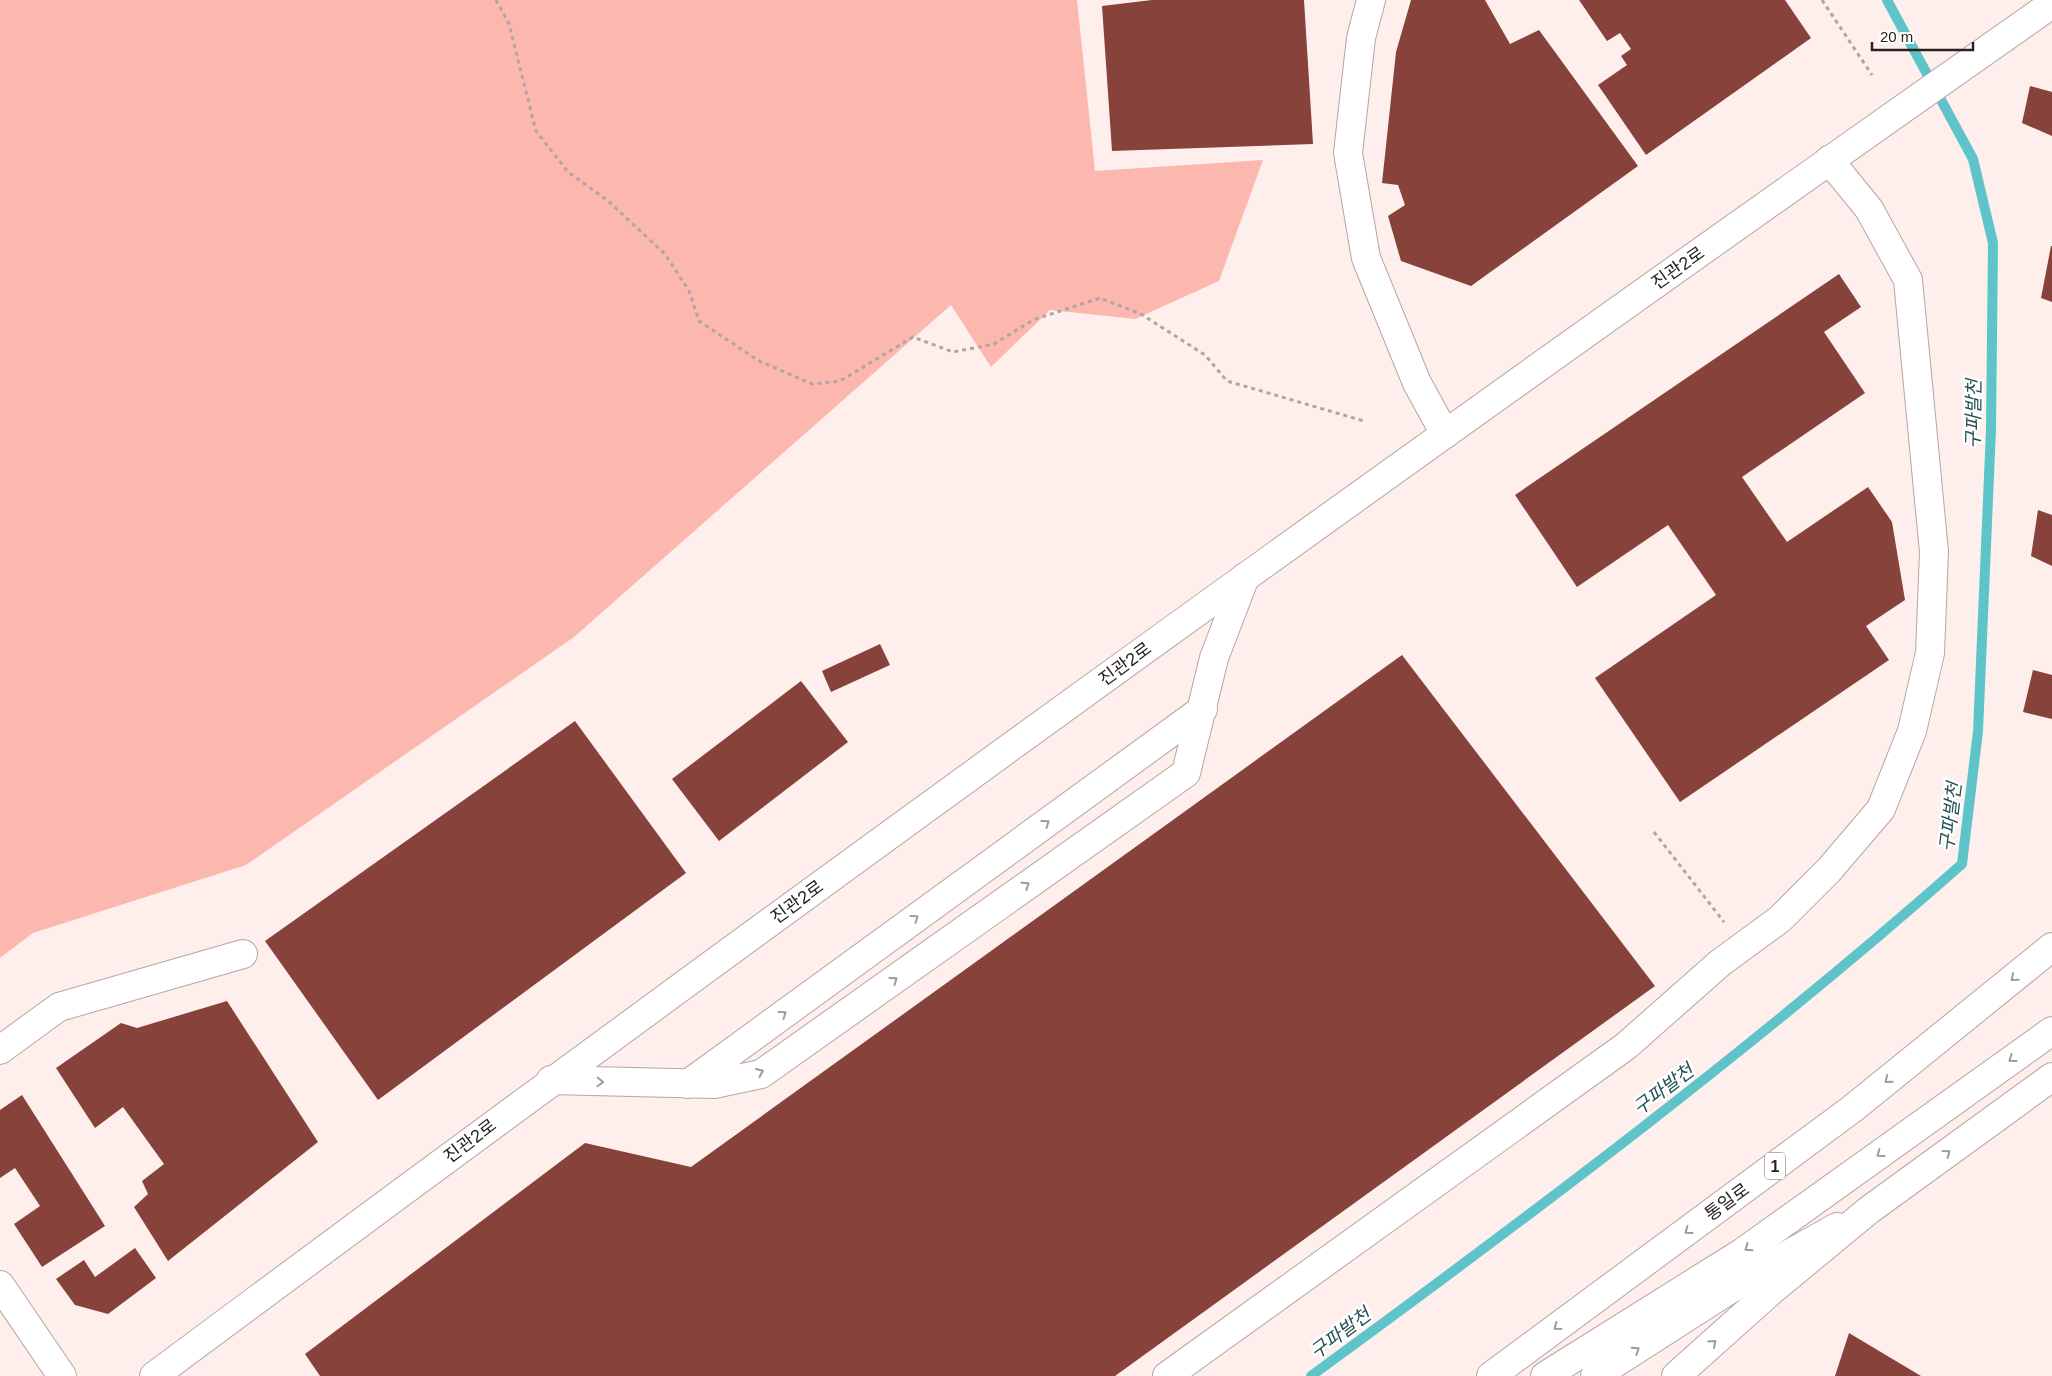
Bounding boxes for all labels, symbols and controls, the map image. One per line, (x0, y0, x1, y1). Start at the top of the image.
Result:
scale bar (1872, 20, 1973, 52)
text: 20 m (1880, 28, 1913, 45)
street label: 진관2로 (1648, 243, 1708, 293)
water label: 구파발천 (1962, 377, 1985, 449)
street label: 진관2로 (1095, 638, 1155, 690)
water label: 구파발천 (1936, 780, 1965, 853)
one-way arrow (1040, 820, 1050, 829)
street label: 진관2로 (767, 876, 827, 928)
one-way arrow (1020, 882, 1030, 891)
one-way arrow (909, 915, 919, 924)
one-way arrow (2011, 973, 2020, 981)
one-way arrow (888, 977, 897, 985)
one-way arrow (778, 1011, 787, 1020)
one-way arrow (2008, 1053, 2018, 1062)
water label: 구파발천 (1629, 1059, 1699, 1119)
one-way arrow (755, 1068, 764, 1078)
one-way arrow (1885, 1075, 1894, 1083)
one-way arrow (596, 1076, 604, 1087)
street label: 진관2로 (440, 1115, 500, 1167)
one-way arrow (1877, 1148, 1886, 1156)
one-way arrow (1941, 1150, 1951, 1159)
road number: 1 (1765, 1152, 1785, 1180)
street label: 통일로 (1701, 1179, 1753, 1225)
one-way arrow (1684, 1225, 1694, 1234)
one-way arrow (1744, 1242, 1754, 1251)
water label: 구파발천 (1306, 1303, 1376, 1363)
one-way arrow (1553, 1321, 1563, 1330)
one-way arrow (1707, 1340, 1716, 1349)
one-way arrow (1631, 1346, 1640, 1356)

